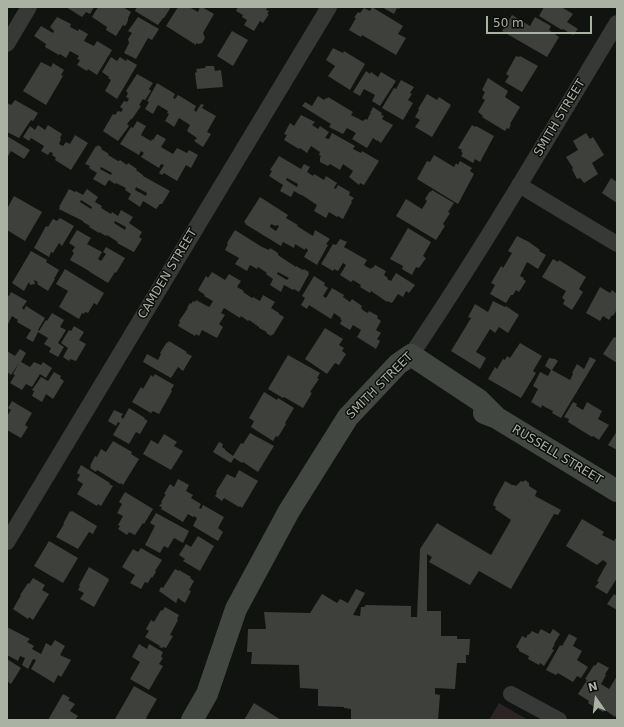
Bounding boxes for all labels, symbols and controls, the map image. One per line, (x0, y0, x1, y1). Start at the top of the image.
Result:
scale bar (488, 8, 594, 34)
text: 50 m (493, 16, 524, 30)
street label: SMITH STREET (531, 77, 589, 159)
street label: CAMDEN STREET (135, 226, 201, 322)
street label: SMITH STREET (344, 350, 416, 422)
street label: RUSSELL STREET (509, 422, 605, 488)
north arrow (576, 679, 616, 719)
text: N (587, 679, 599, 694)

